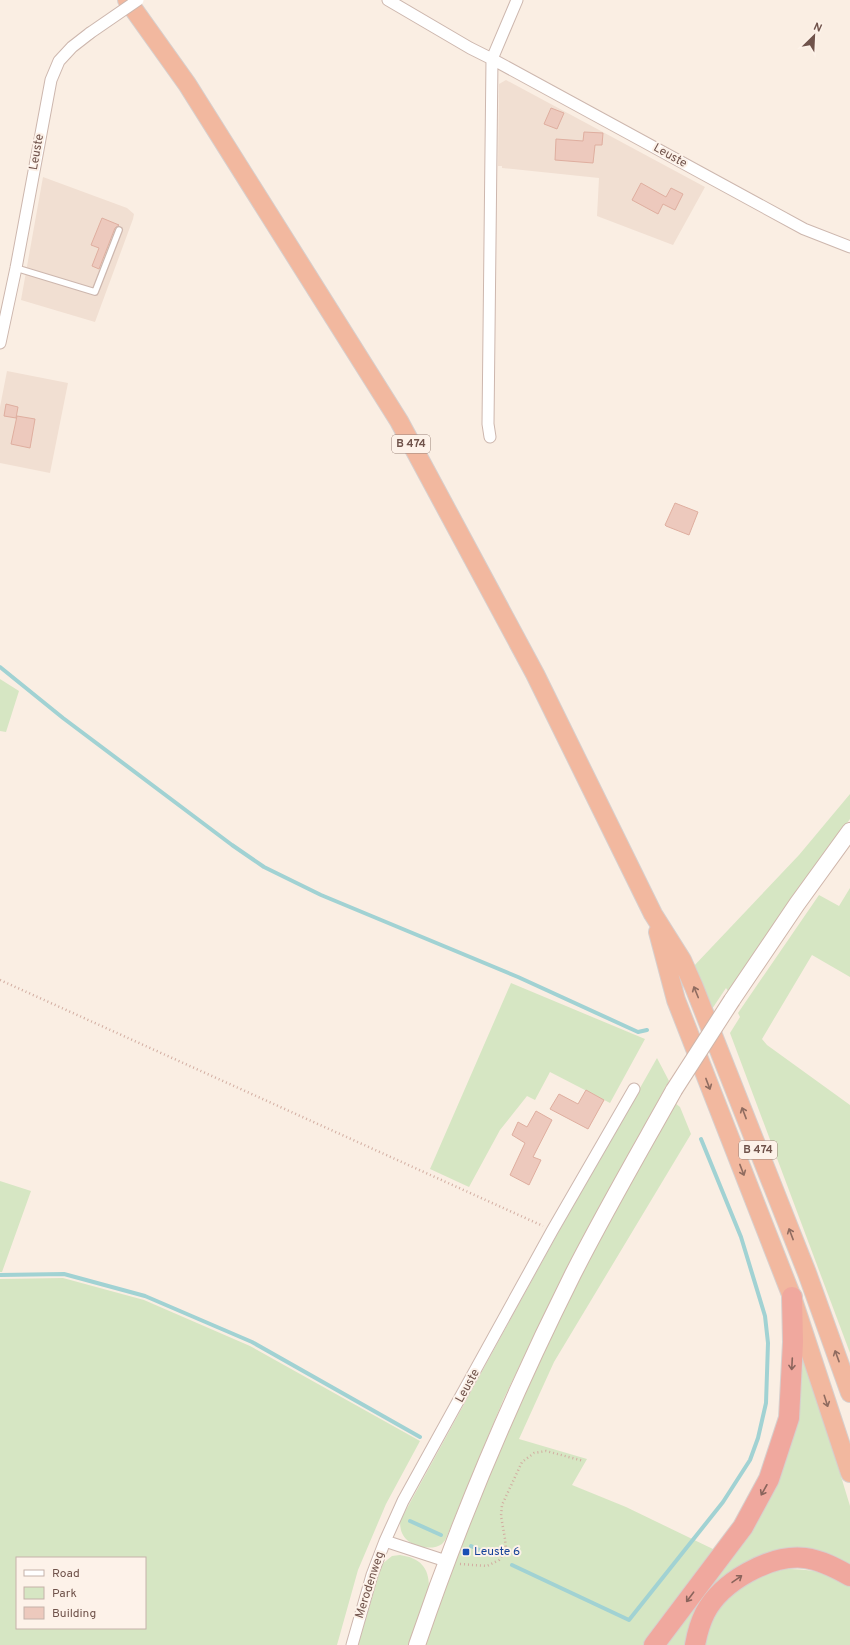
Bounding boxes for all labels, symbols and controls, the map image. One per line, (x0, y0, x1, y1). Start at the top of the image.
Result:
north arrow (794, 16, 834, 56)
text: N (811, 20, 824, 36)
street label: Leuste (26, 133, 48, 171)
street label: Leuste (650, 140, 690, 172)
road number: B 474 (392, 435, 430, 453)
one-way arrow (692, 987, 700, 999)
one-way arrow (705, 1077, 713, 1089)
one-way arrow (739, 1108, 747, 1120)
road number: B 474 (739, 1141, 777, 1159)
one-way arrow (739, 1164, 747, 1176)
one-way arrow (787, 1229, 795, 1241)
one-way arrow (832, 1350, 840, 1362)
one-way arrow (788, 1357, 796, 1370)
street label: Leuste (452, 1366, 484, 1406)
one-way arrow (823, 1394, 830, 1407)
one-way arrow (759, 1483, 767, 1495)
place label: Leuste 6 (474, 1544, 520, 1560)
marker: Leuste 6 (461, 1547, 471, 1557)
street label: Merodenweg (352, 1550, 388, 1620)
legend (16, 1557, 146, 1629)
text: Road (52, 1566, 80, 1582)
one-way arrow (732, 1575, 743, 1583)
text: Park (52, 1586, 77, 1602)
one-way arrow (686, 1591, 694, 1602)
text: Building (52, 1606, 96, 1622)

